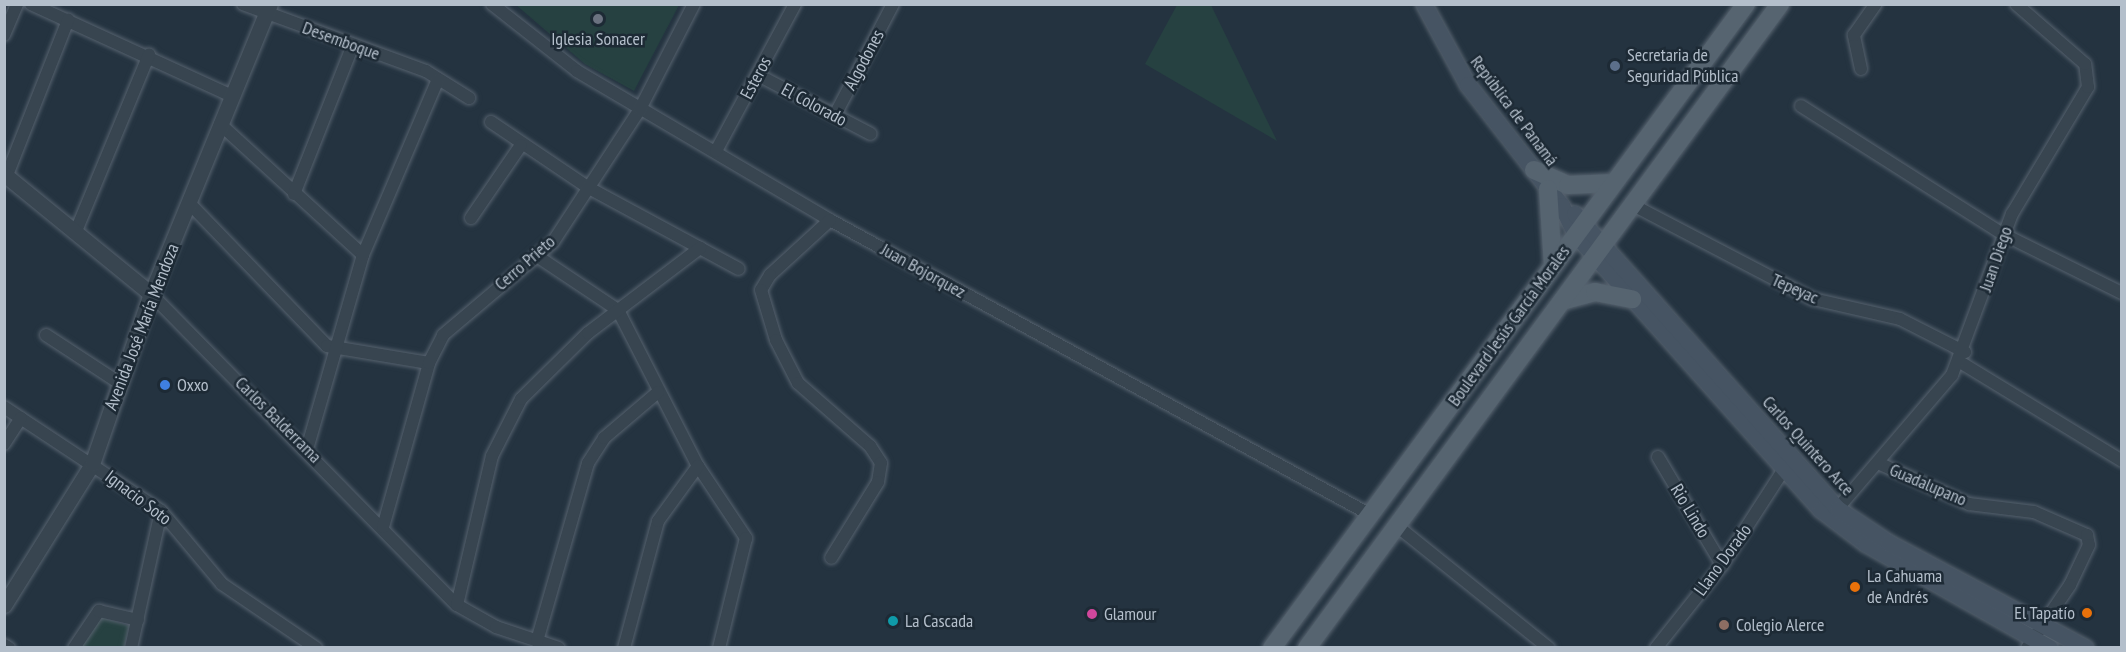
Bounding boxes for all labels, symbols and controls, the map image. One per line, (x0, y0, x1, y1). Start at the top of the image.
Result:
marker: Iglesia Sonacer (591, 12, 605, 26)
street label: Desemboque (299, 17, 383, 65)
street label: Algodones (839, 26, 889, 94)
place label: Iglesia Sonacer (551, 28, 645, 50)
place label: Secretaria de Seguridad Pública (1627, 45, 1738, 88)
street label: República de Panamá (1466, 52, 1562, 170)
street label: Esteros (736, 53, 776, 103)
marker: Secretaria de Seguridad Pública (1608, 59, 1622, 73)
street label: El Colorado (778, 79, 850, 131)
street label: Juan Diego (1975, 224, 2017, 294)
street label: Cerro Prieto (490, 231, 560, 295)
street label: Juan Bojorquez (877, 239, 969, 303)
street label: Avenida José María Mendoza (100, 241, 184, 413)
street label: Boulevard Jesús García Morales (1444, 242, 1574, 410)
street label: Tepeyac (1768, 269, 1822, 309)
street label: Carlos Balderrama (230, 372, 326, 468)
place label: Oxxo (177, 374, 208, 396)
marker: Oxxo (158, 378, 172, 392)
street label: Carlos Quintero Arce (1757, 391, 1859, 501)
street label: Guadalupano (1886, 459, 1970, 511)
street label: Ignacio Soto (101, 466, 175, 530)
street label: Rio Lindo (1666, 480, 1714, 542)
street label: Llano Dorado (1690, 520, 1756, 600)
place label: La Cahuama de Andrés (1867, 566, 1942, 608)
marker: La Cahuama de Andrés (1848, 580, 1862, 594)
place label: El Tapatío (2014, 602, 2075, 624)
place label: Glamour (1104, 603, 1156, 625)
marker: El Tapatío (2080, 606, 2094, 620)
marker: Glamour (1085, 607, 1099, 621)
place label: La Cascada (905, 610, 973, 632)
marker: La Cascada (886, 614, 900, 628)
place label: Colegio Alerce (1736, 614, 1825, 636)
marker: Colegio Alerce (1717, 618, 1731, 632)

